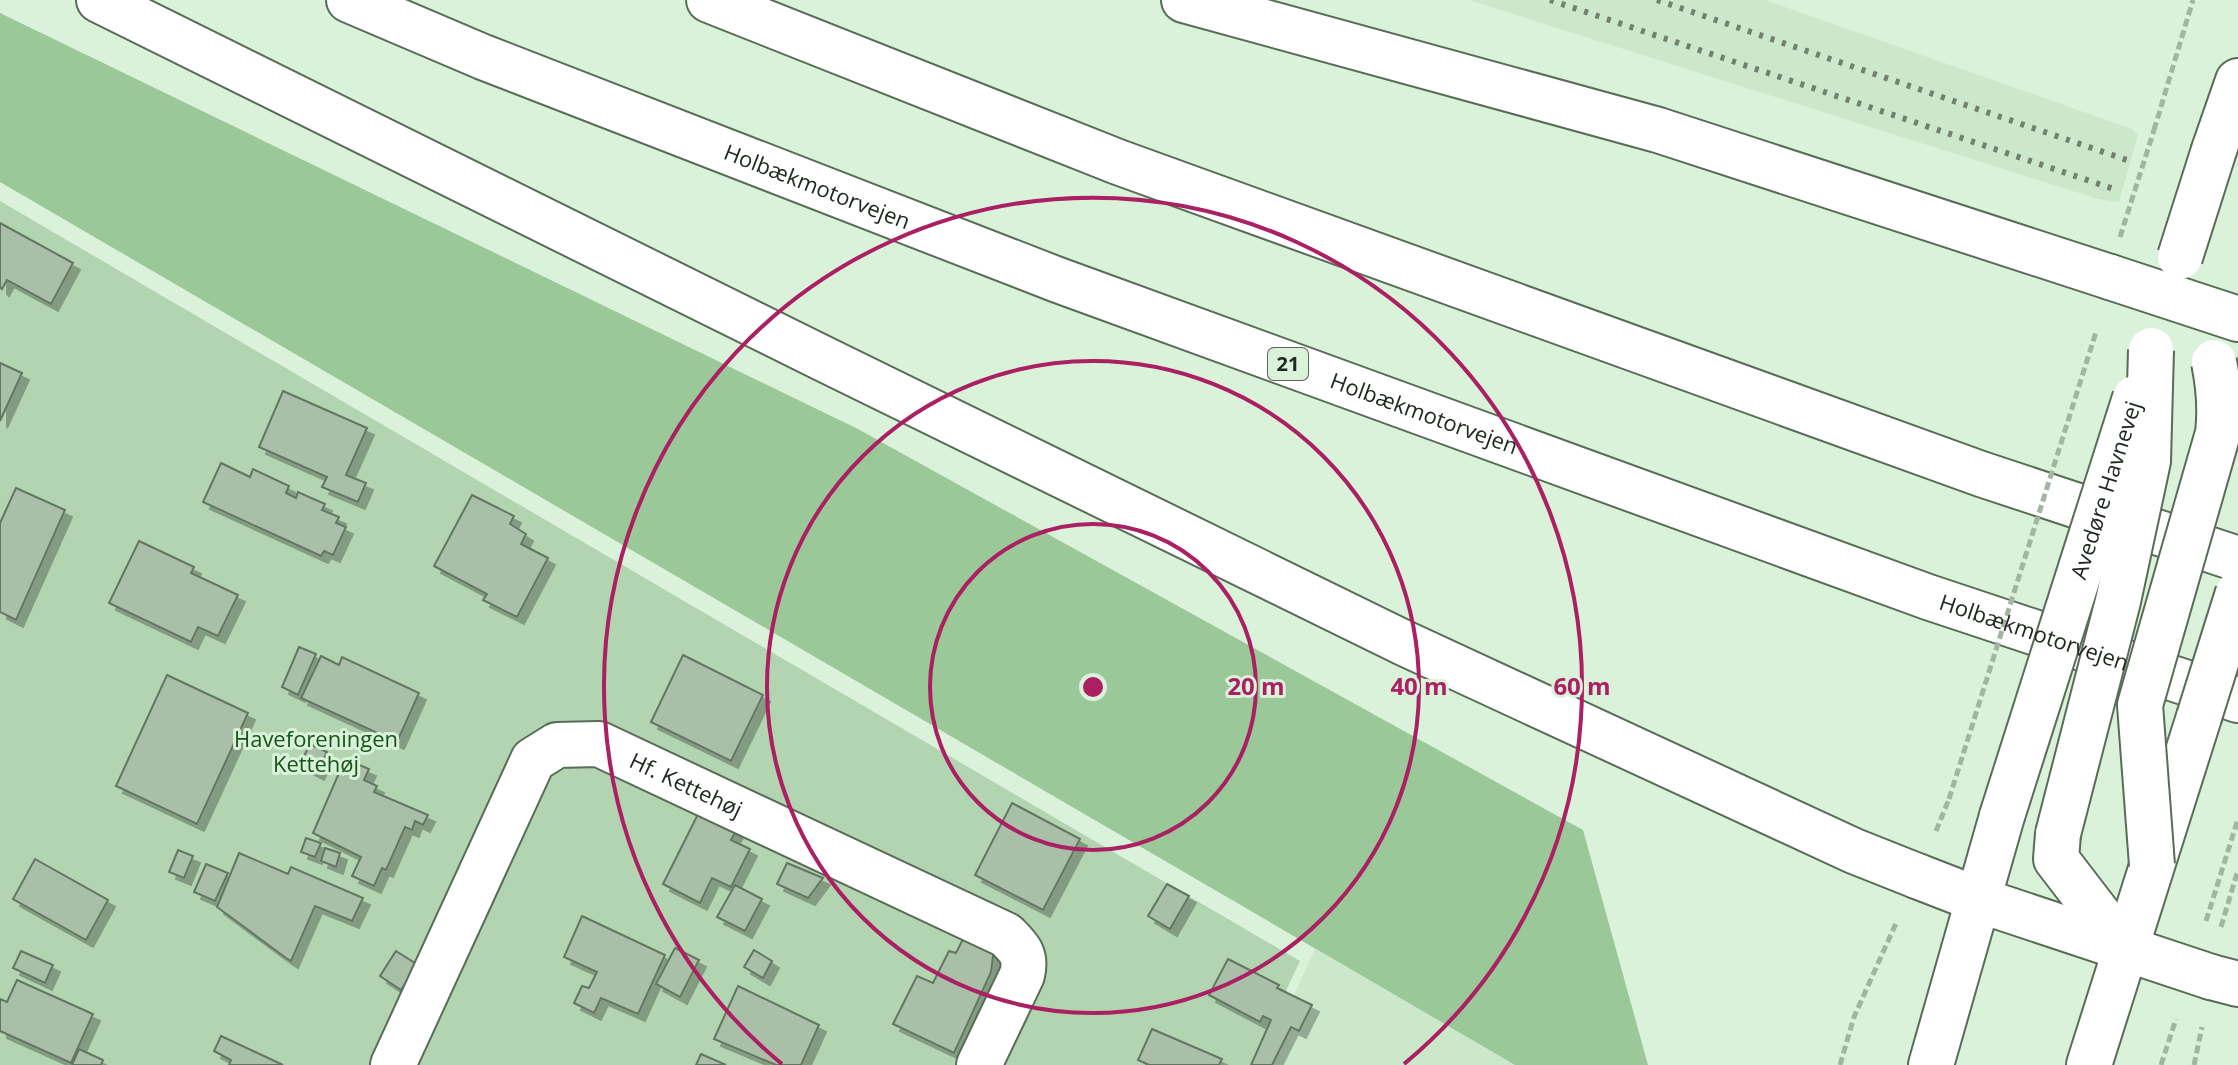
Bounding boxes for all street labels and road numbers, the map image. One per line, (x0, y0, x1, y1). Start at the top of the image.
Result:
street label: Holbækmotorvejen (720, 136, 915, 235)
road number: 21 (1268, 348, 1308, 380)
street label: Holbækmotorvejen (1327, 365, 1522, 460)
street label: Avedøre Havnevej (2062, 397, 2147, 583)
street label: Holbækmotorvejen (1936, 586, 2133, 677)
street label: Hf. Kettehøj (625, 745, 748, 823)

